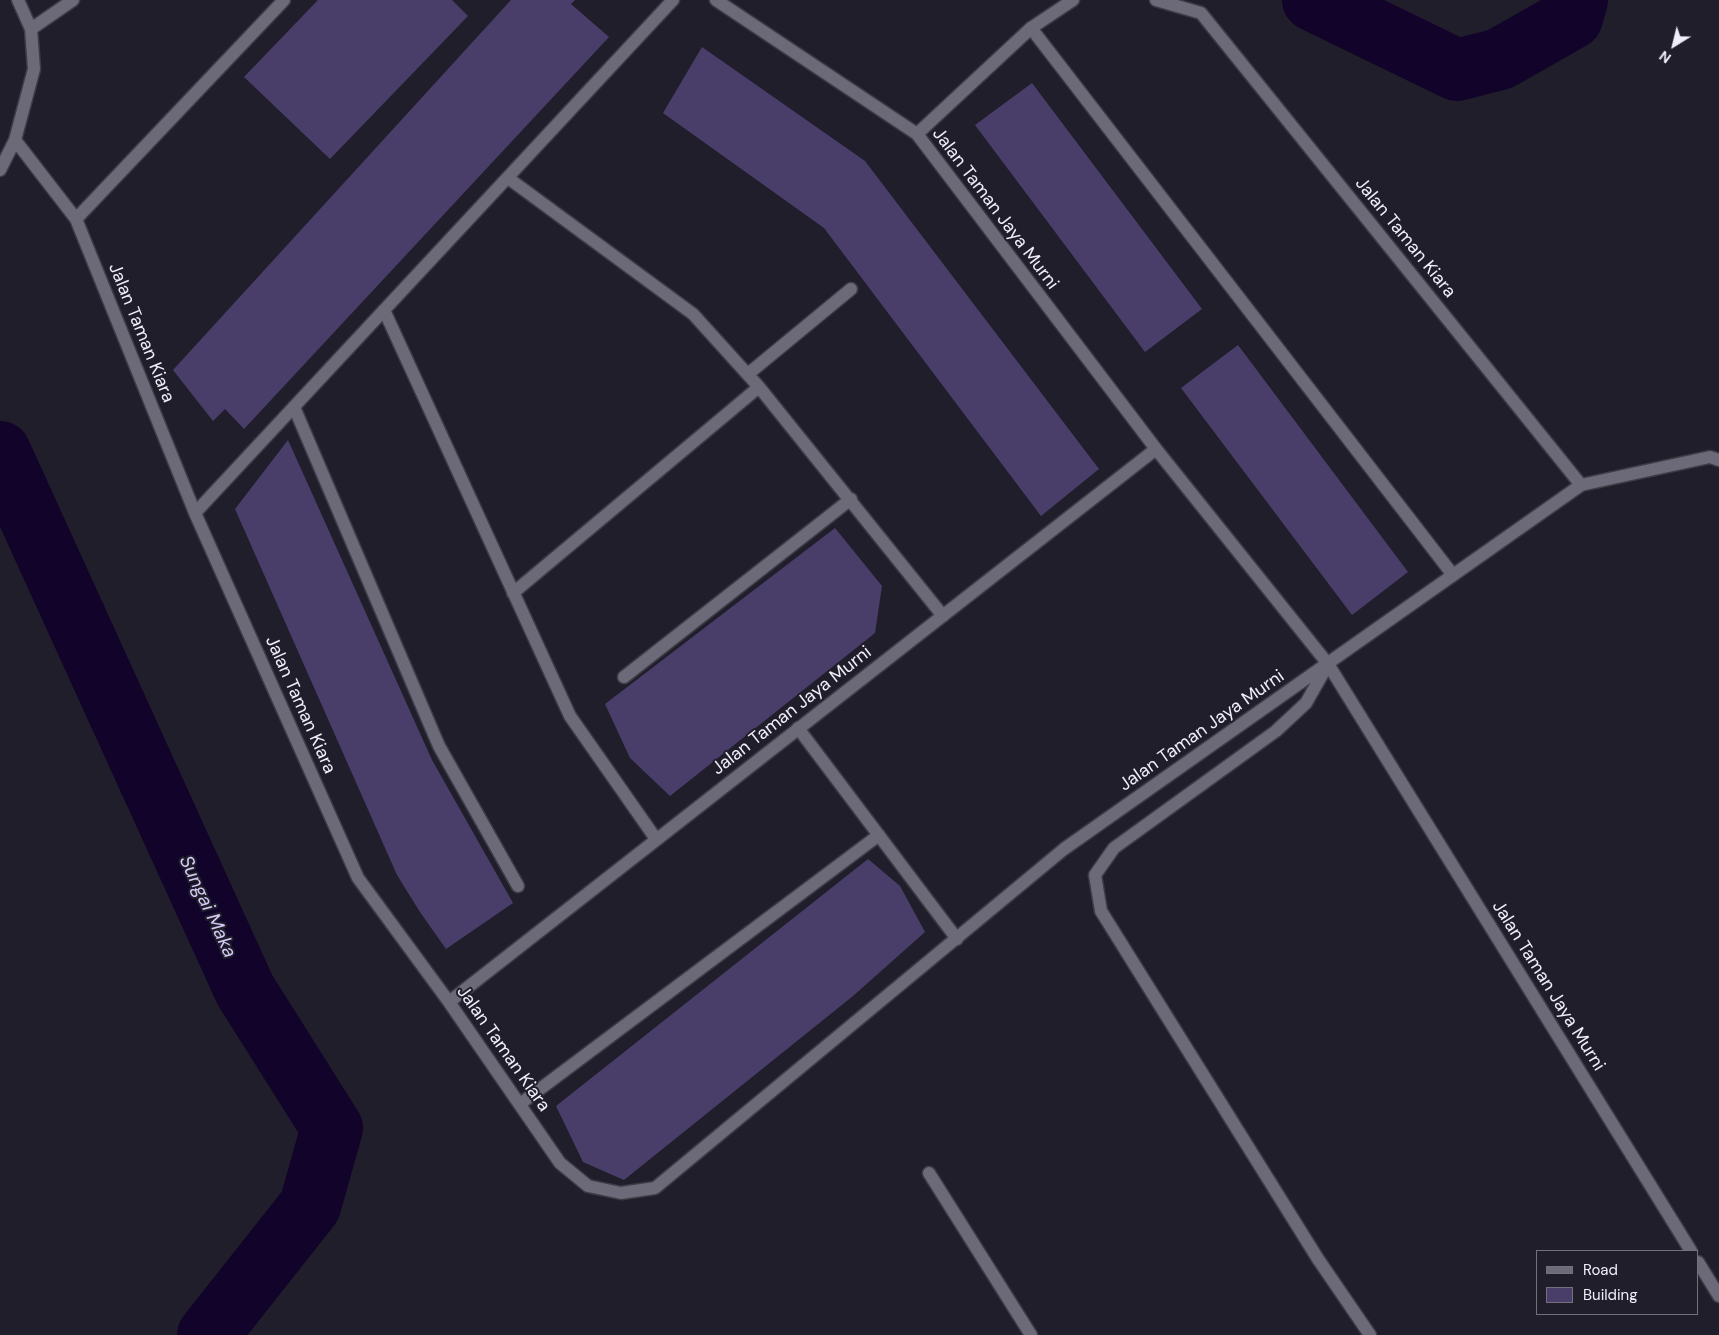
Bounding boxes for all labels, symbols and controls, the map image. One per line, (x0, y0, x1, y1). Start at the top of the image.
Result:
north arrow (1649, 20, 1699, 70)
text: N (1656, 47, 1675, 67)
street label: Jalan Taman Jaya Murni (927, 124, 1063, 294)
street label: Jalan Taman Kiara (1350, 174, 1460, 302)
street label: Jalan Taman Kiara (103, 260, 179, 406)
street label: Jalan Taman Kiara (260, 633, 340, 777)
street label: Jalan Taman Jaya Murni (708, 642, 876, 780)
street label: Jalan Taman Jaya Murni (1115, 666, 1289, 796)
water label: Sungai Maka (173, 852, 241, 962)
street label: Jalan Taman Jaya Murni (1487, 897, 1609, 1075)
street label: Jalan Taman Kiara (452, 982, 554, 1116)
legend (1536, 1250, 1699, 1315)
text: Road (1583, 1260, 1618, 1280)
text: Building (1583, 1285, 1638, 1305)

